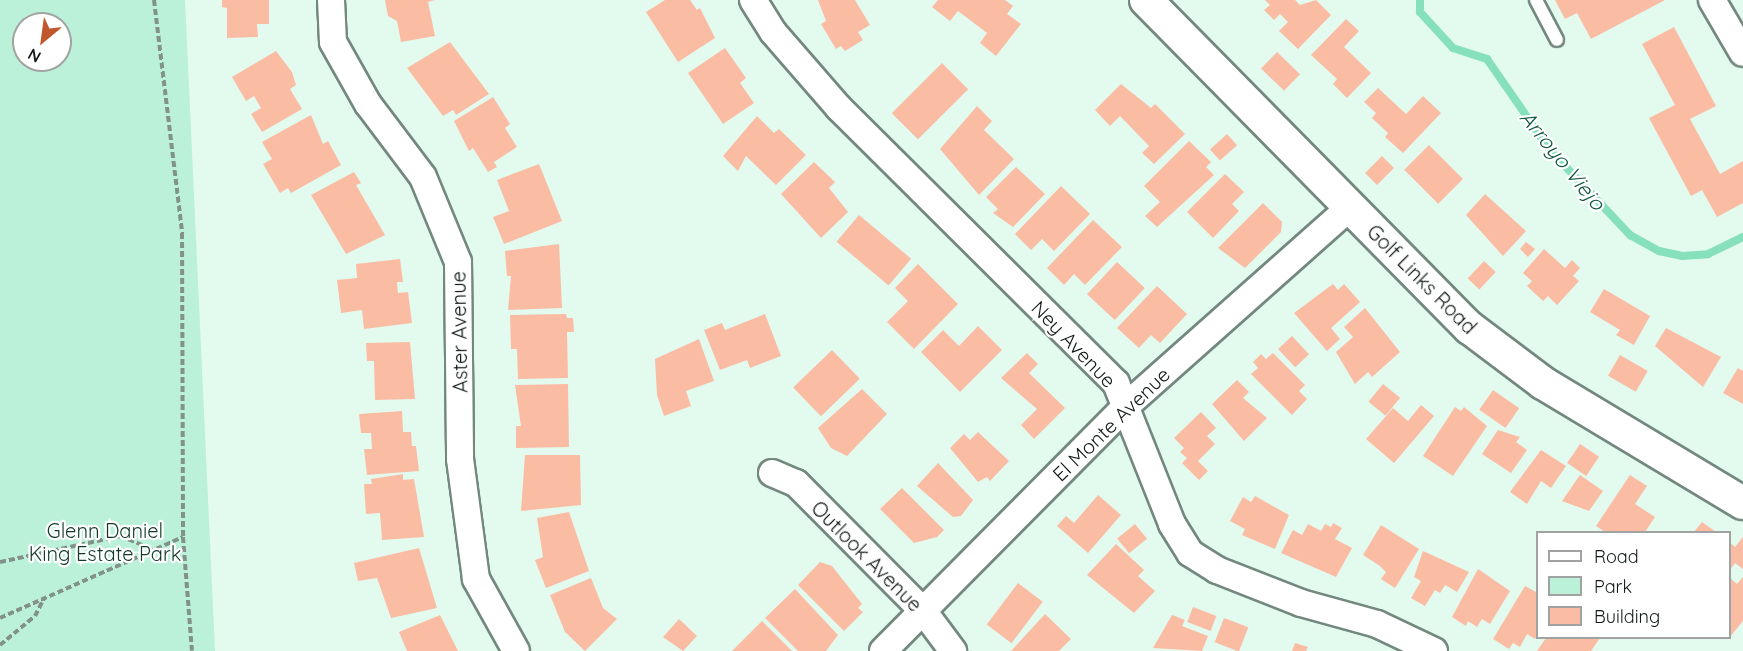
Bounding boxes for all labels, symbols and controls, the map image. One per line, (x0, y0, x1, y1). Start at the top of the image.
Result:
north arrow (12, 12, 72, 72)
text: N (24, 44, 44, 68)
water label: Arroyo Viejo (1515, 105, 1611, 215)
street label: Golf Links Road (1362, 219, 1482, 339)
street label: Aster Avenue (446, 271, 472, 393)
street label: Ney Avenue (1027, 296, 1121, 392)
street label: El Monte Avenue (1047, 362, 1175, 486)
street label: Outlook Avenue (807, 496, 927, 616)
park label: Glenn Daniel King Estate Park (29, 518, 181, 565)
legend (1536, 531, 1731, 639)
text: Road (1594, 545, 1639, 568)
text: Park (1594, 575, 1632, 598)
text: Building (1594, 605, 1660, 628)

